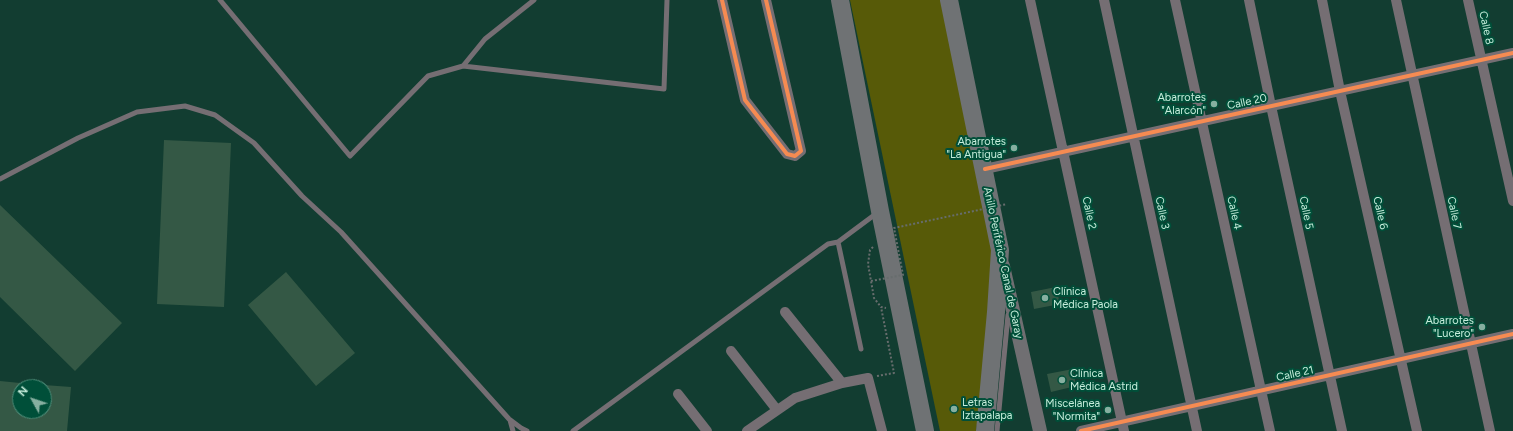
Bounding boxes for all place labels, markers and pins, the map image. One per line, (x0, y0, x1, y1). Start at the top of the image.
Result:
place label: Abarrotes "Alarcón" (1157, 91, 1206, 117)
marker: Abarrotes "Alarcón" (1209, 99, 1219, 109)
place label: Abarrotes "La Antigua" (946, 135, 1006, 161)
marker: Abarrotes "La Antigua" (1009, 143, 1019, 153)
place label: Clínica Médica Paola (1053, 285, 1118, 311)
marker: Clínica Médica Paola (1040, 293, 1050, 303)
place label: Abarrotes "Lucero" (1425, 314, 1474, 340)
marker: Abarrotes "Lucero" (1477, 322, 1487, 332)
place label: Clínica Médica Astrid (1070, 367, 1138, 393)
marker: Clínica Médica Astrid (1057, 375, 1067, 385)
place label: Letras Iztapalapa (962, 396, 1012, 422)
place label: Miscelánea "Normita" (1045, 397, 1100, 423)
marker: Letras Iztapalapa (949, 404, 959, 414)
marker: Miscelánea "Normita" (1103, 405, 1113, 415)

